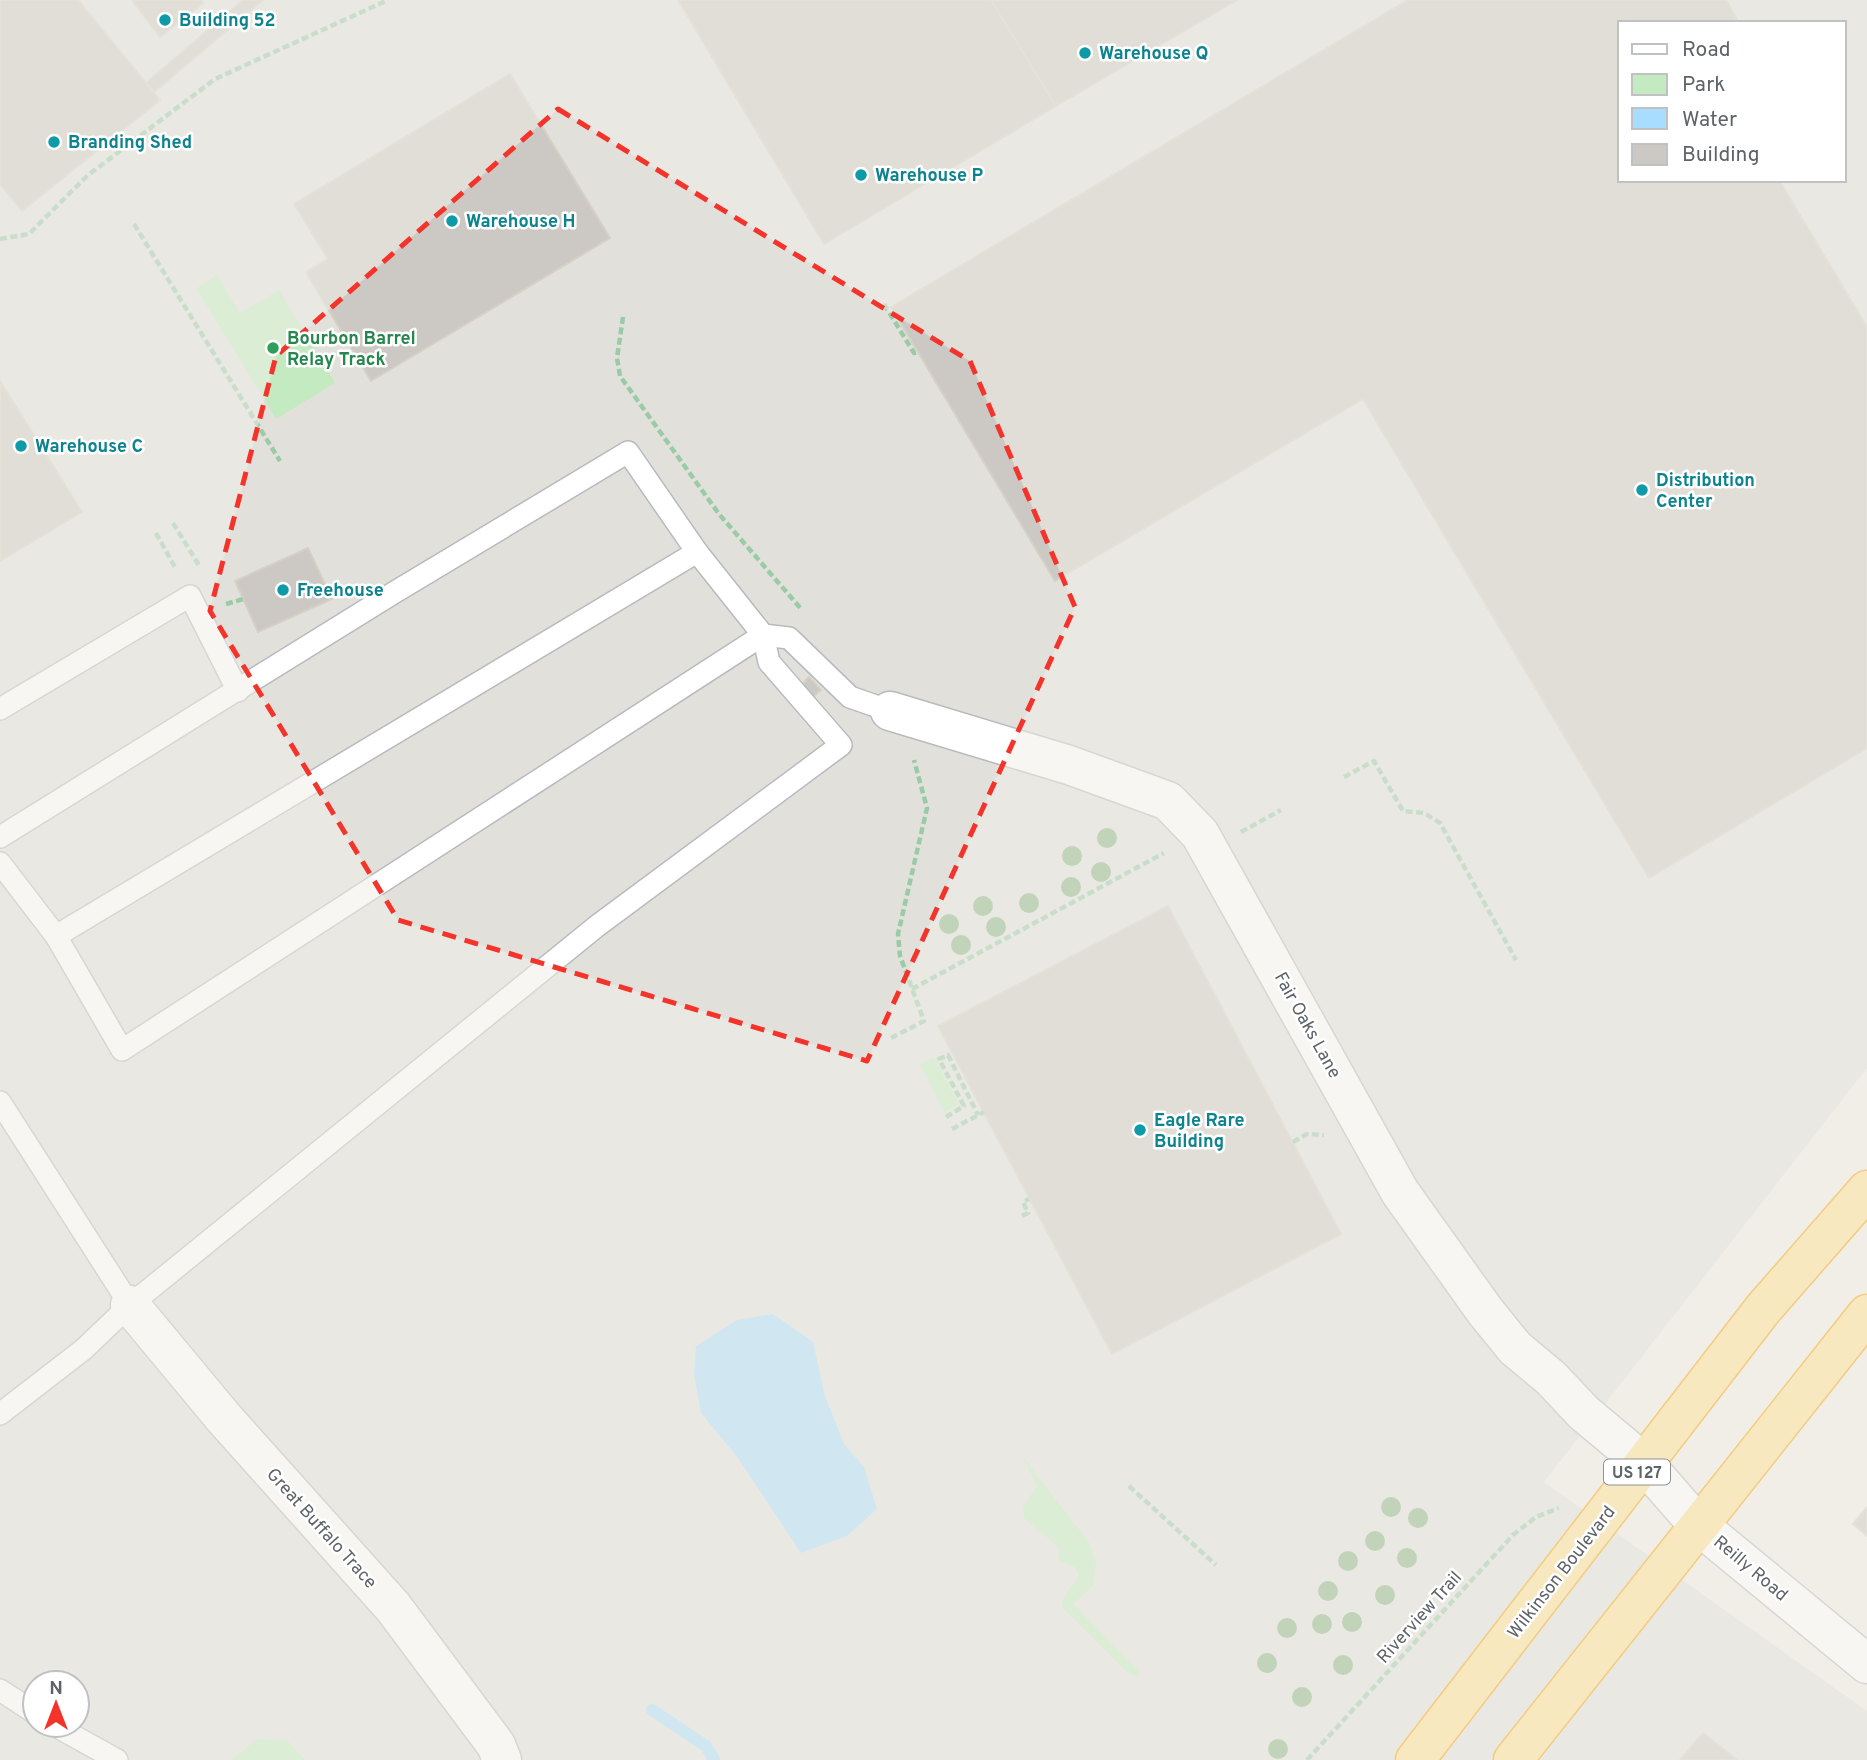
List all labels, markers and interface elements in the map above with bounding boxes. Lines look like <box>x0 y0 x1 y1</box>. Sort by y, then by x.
place label: Building 52 <box>179 10 276 33</box>
marker: Building 52 <box>157 12 173 28</box>
legend <box>1618 21 1846 182</box>
text: Road <box>1682 37 1731 64</box>
place label: Warehouse Q <box>1099 43 1209 66</box>
marker: Warehouse Q <box>1077 45 1093 61</box>
text: Park <box>1682 72 1725 99</box>
text: Water <box>1682 107 1737 134</box>
place label: Branding Shed <box>68 132 192 155</box>
marker: Branding Shed <box>46 134 62 150</box>
text: Building <box>1682 142 1760 169</box>
place label: Warehouse P <box>875 165 984 188</box>
marker: Warehouse P <box>853 167 869 183</box>
place label: Warehouse H <box>466 211 575 234</box>
marker: Warehouse H <box>444 213 460 229</box>
place label: Bourbon Barrel Relay Track <box>287 328 416 372</box>
marker: Bourbon Barrel Relay Track <box>265 340 281 356</box>
place label: Warehouse C <box>35 436 143 459</box>
marker: Warehouse C <box>13 438 29 454</box>
place label: Distribution Center <box>1656 470 1755 514</box>
marker: Distribution Center <box>1634 482 1650 498</box>
place label: Freehouse <box>297 580 384 603</box>
marker: Freehouse <box>275 582 291 598</box>
street label: Fair Oaks Lane <box>1268 969 1345 1083</box>
place label: Eagle Rare Building <box>1154 1110 1245 1154</box>
marker: Eagle Rare Building <box>1132 1122 1148 1138</box>
road number: US 127 <box>1604 1460 1670 1484</box>
street label: Great Buffalo Trace <box>261 1464 381 1594</box>
street label: Wilkinson Boulevard <box>1503 1502 1621 1644</box>
street label: Reilly Road <box>1708 1531 1792 1607</box>
street label: Riverview Trail <box>1373 1567 1468 1669</box>
north arrow <box>21 1669 91 1739</box>
text: N <box>49 1677 63 1701</box>

